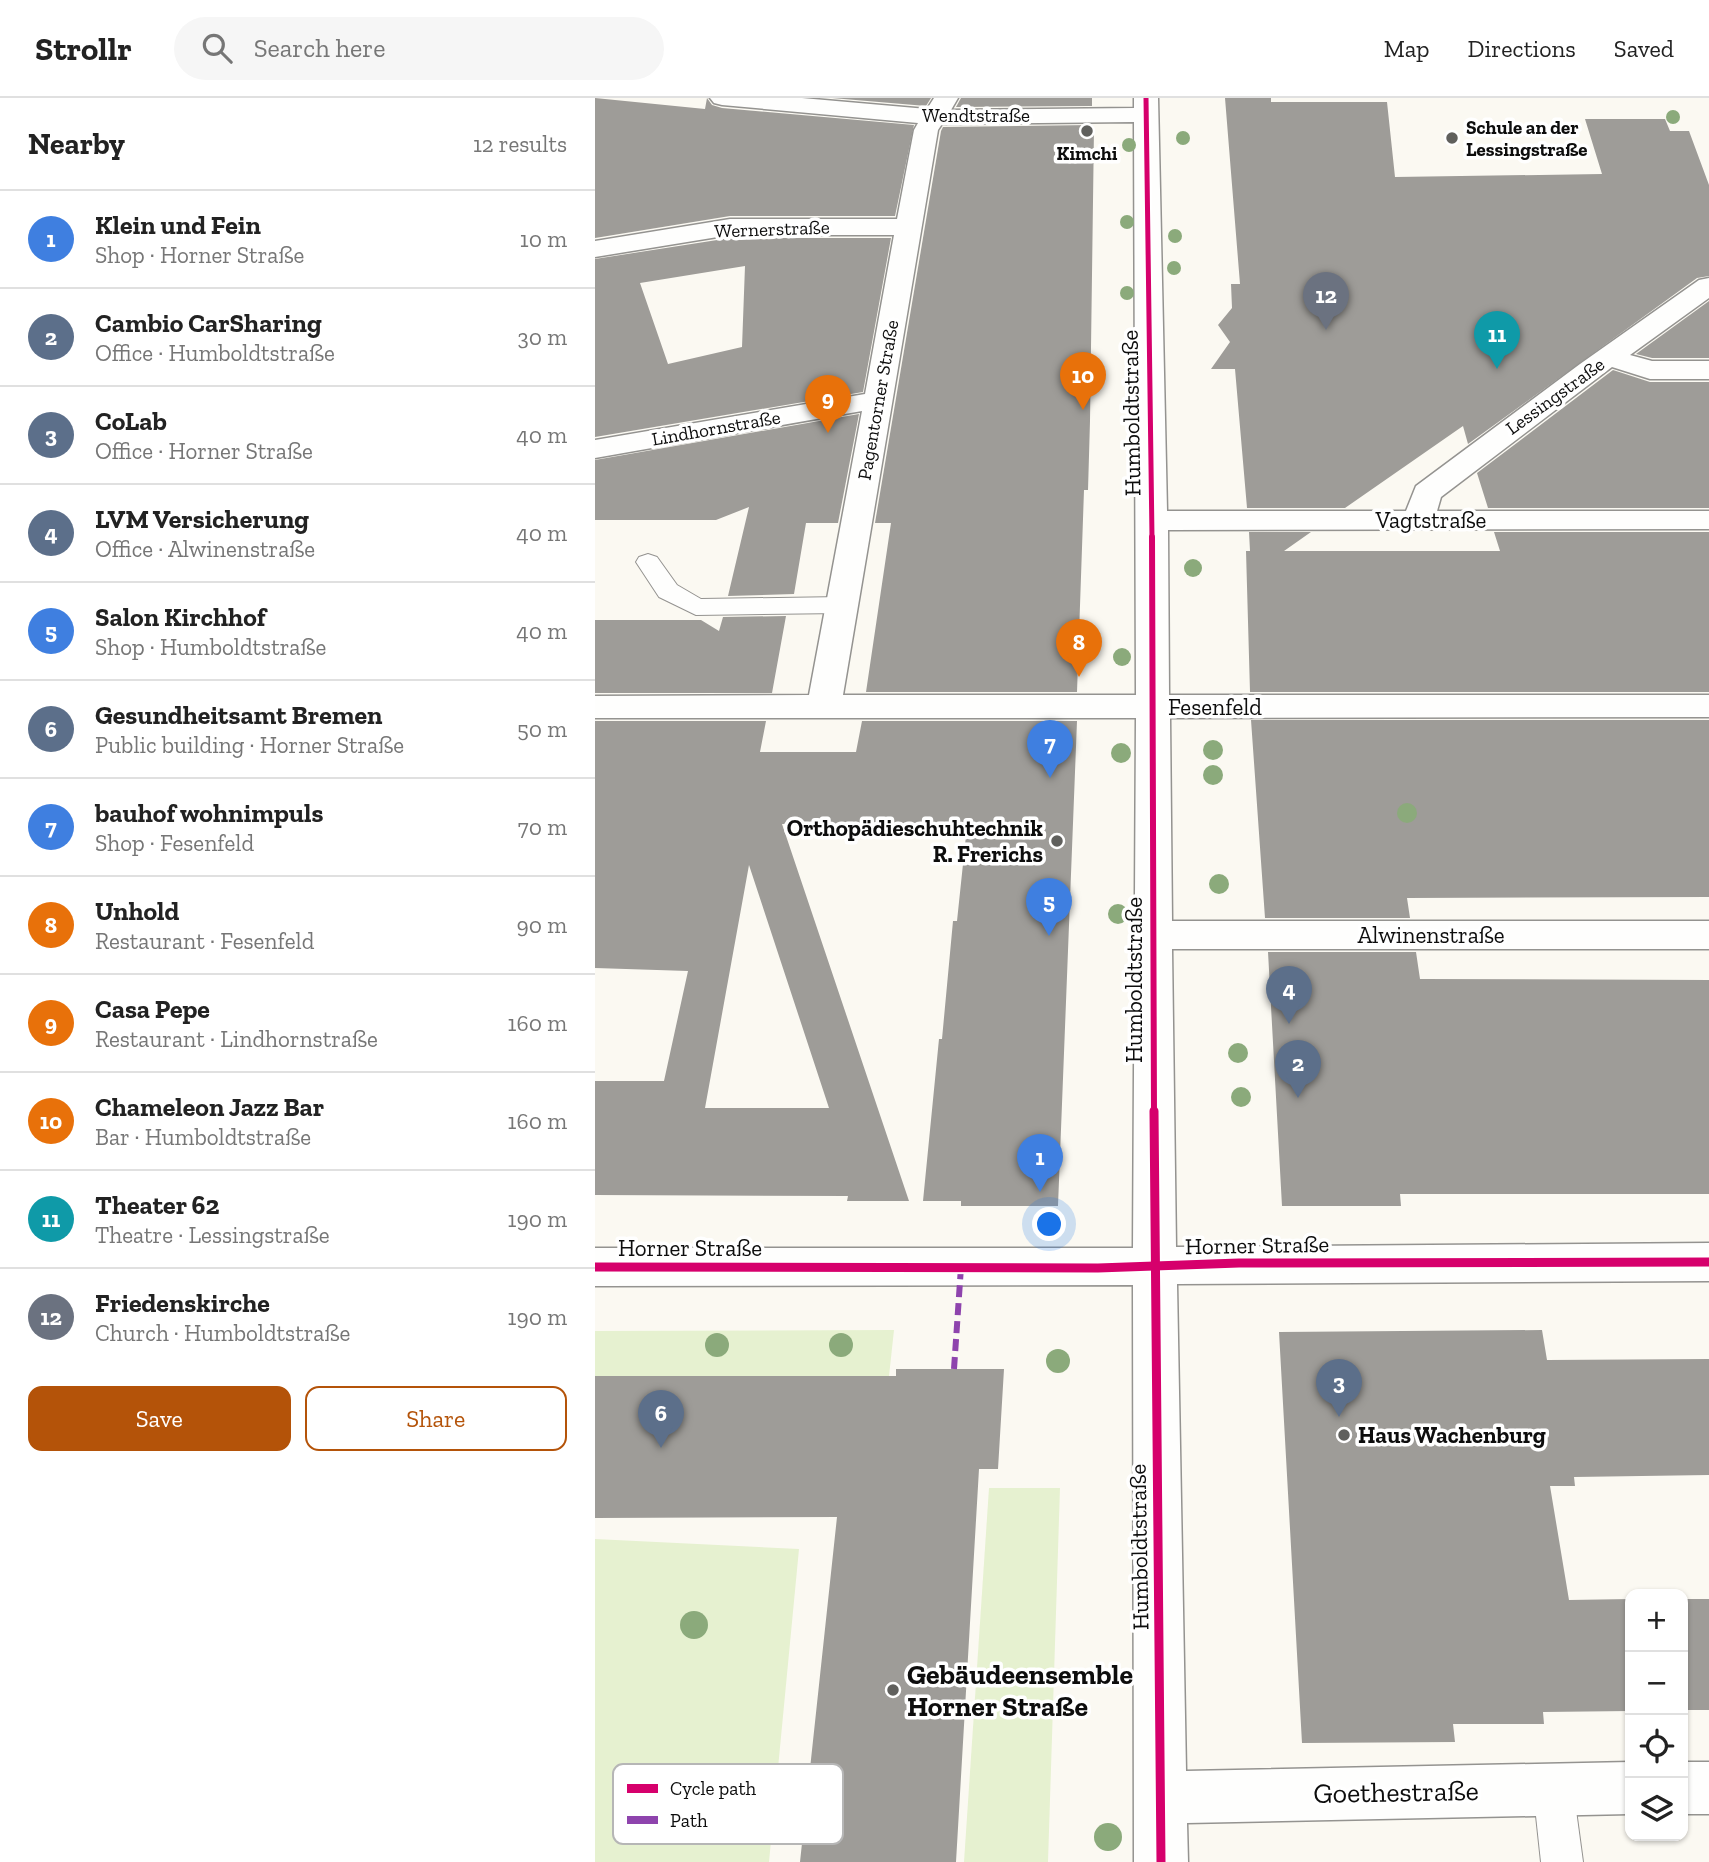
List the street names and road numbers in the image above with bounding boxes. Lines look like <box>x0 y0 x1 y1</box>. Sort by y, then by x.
street label: Wendtstraße <box>922 104 1030 127</box>
street label: Wernerstraße <box>714 215 830 243</box>
street label: Pagentorner Straße <box>853 318 903 482</box>
street label: Humboldtstraße <box>1116 330 1146 496</box>
street label: Lessingstraße <box>1501 352 1609 440</box>
street label: Lindhornstraße <box>650 405 782 451</box>
street label: Vagtstraße <box>1375 506 1486 534</box>
street label: Fesenfeld <box>1168 693 1262 721</box>
street label: Humboldtstraße <box>1120 897 1148 1063</box>
street label: Alwinenstraße <box>1357 921 1505 949</box>
street label: Horner Straße <box>1185 1230 1329 1260</box>
street label: Horner Straße <box>618 1234 762 1262</box>
street label: Humboldtstraße <box>1124 1464 1154 1630</box>
street label: Goethestraße <box>1313 1774 1479 1810</box>

